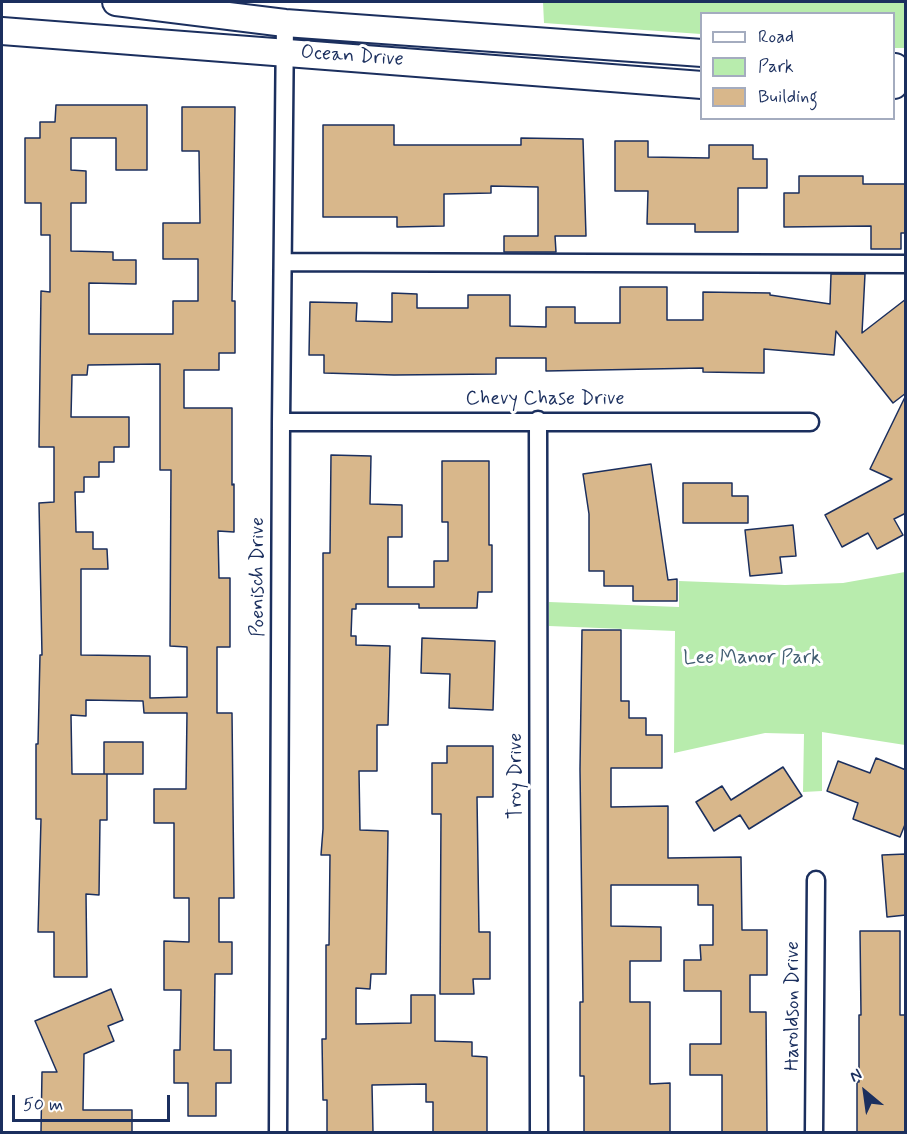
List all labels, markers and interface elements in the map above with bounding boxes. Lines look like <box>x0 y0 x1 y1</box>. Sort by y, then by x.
legend <box>700 12 895 120</box>
text: Road <box>758 25 794 49</box>
street label: Ocean Drive <box>300 41 404 73</box>
text: Park <box>758 55 794 79</box>
text: Building <box>758 85 818 109</box>
street label: Chevy Chase Drive <box>466 388 624 412</box>
street label: Poenisch Drive <box>247 517 271 637</box>
park label: Lee Manor Park <box>683 647 821 671</box>
street label: Troy Drive <box>505 733 529 819</box>
street label: Haroldson Drive <box>782 941 806 1071</box>
north arrow <box>835 1062 895 1122</box>
text: N <box>846 1064 866 1088</box>
scale bar <box>15 1083 172 1121</box>
text: 50 m <box>23 1093 63 1117</box>

